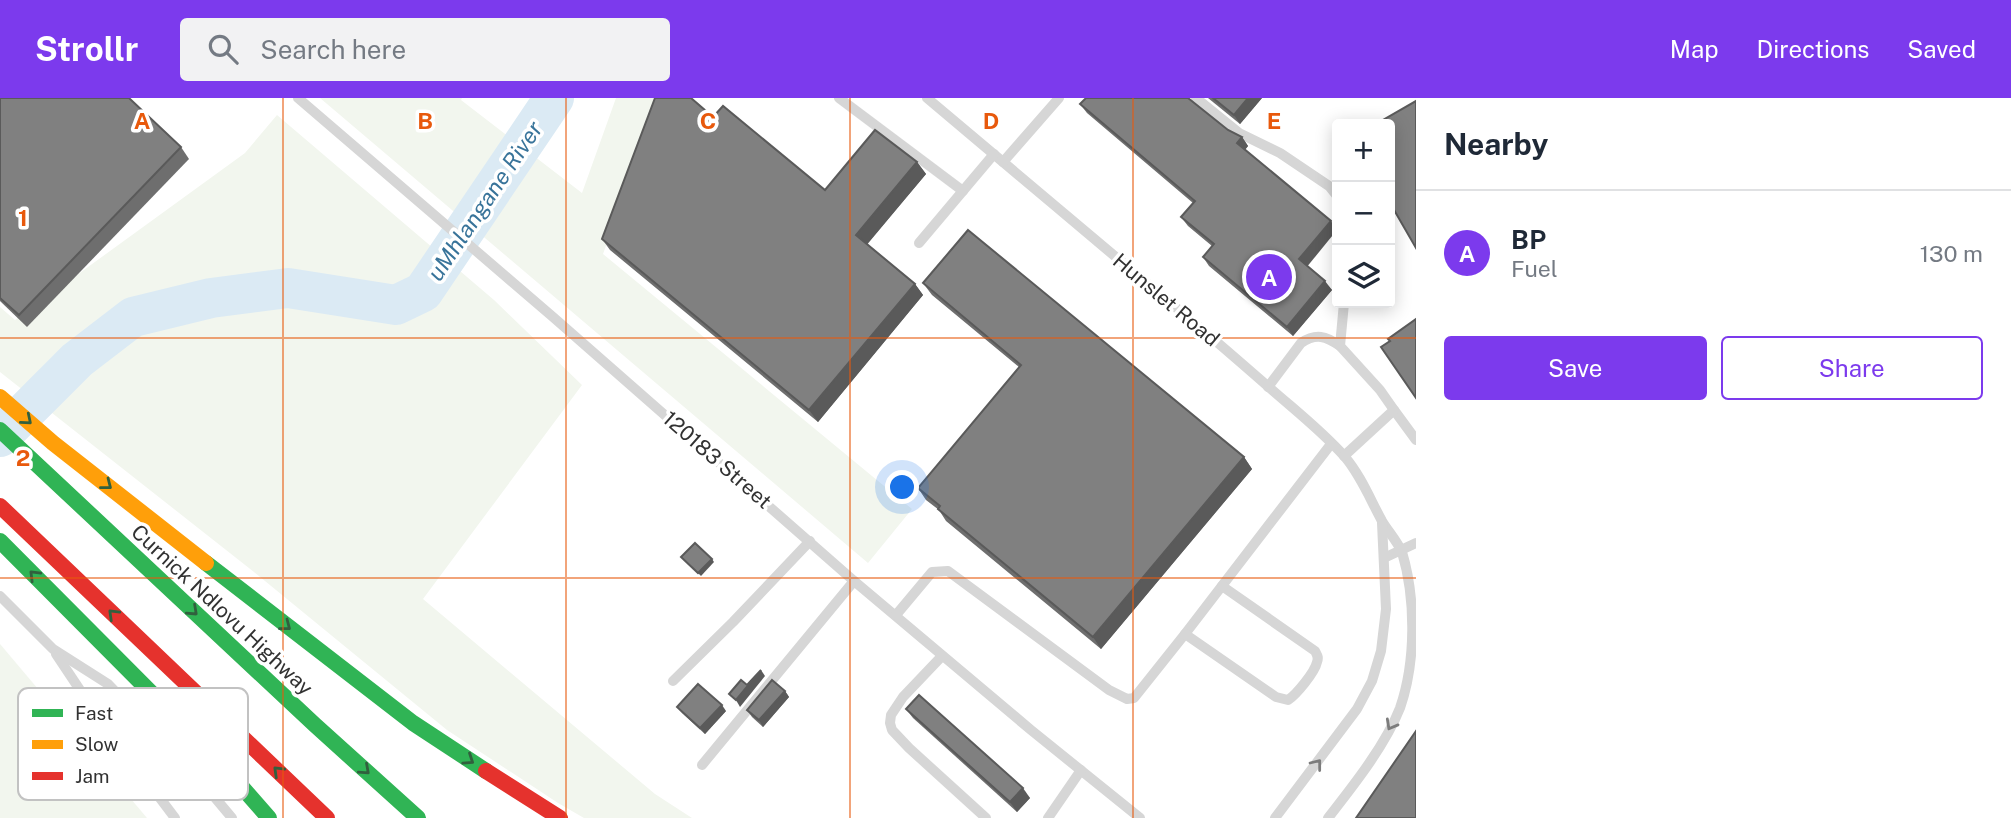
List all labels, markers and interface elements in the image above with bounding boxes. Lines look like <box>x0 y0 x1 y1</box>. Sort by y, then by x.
search box <box>180 18 670 81</box>
text: Strollr <box>35 30 138 68</box>
icon: search <box>204 30 242 68</box>
text: Search here <box>260 34 406 65</box>
text: Map <box>1670 35 1719 63</box>
text: Directions <box>1757 35 1869 63</box>
text: Saved <box>1907 35 1976 63</box>
text: A <box>134 107 151 134</box>
text: B <box>417 107 433 134</box>
text: C <box>700 107 716 134</box>
text: D <box>983 107 999 134</box>
text: E <box>1267 107 1281 134</box>
water label: uMhlangane River <box>421 116 548 285</box>
map controls <box>1332 119 1395 308</box>
button: + <box>1332 119 1395 182</box>
text: Nearby <box>1444 126 1548 162</box>
button: − <box>1332 182 1395 245</box>
text: 1 <box>18 204 28 231</box>
text: BP <box>1511 224 1546 255</box>
text: A <box>1459 240 1475 267</box>
text: 130 m <box>1920 240 1983 267</box>
button: layers <box>1332 245 1395 308</box>
street label: Hunslet Road <box>1108 248 1225 351</box>
pin: A <box>1246 251 1292 303</box>
text: Fuel <box>1511 255 1558 282</box>
button: Save <box>1444 336 1707 400</box>
button: Share <box>1721 336 1983 400</box>
street label: 120183 Street <box>658 406 777 514</box>
one-way arrow <box>18 412 31 424</box>
text: 2 <box>16 444 30 471</box>
your location <box>885 470 919 504</box>
one-way arrow <box>99 477 112 489</box>
street label: Curnick Ndlovu Highway <box>126 519 318 700</box>
one-way arrow <box>30 570 43 583</box>
one-way arrow <box>185 602 198 615</box>
one-way arrow <box>108 610 121 622</box>
one-way arrow <box>278 617 290 630</box>
legend <box>18 688 248 800</box>
text: Fast <box>75 702 113 724</box>
one-way arrow <box>1386 717 1399 730</box>
text: Slow <box>75 733 119 755</box>
one-way arrow <box>461 752 474 764</box>
one-way arrow <box>1308 760 1321 772</box>
one-way arrow <box>357 762 370 775</box>
text: Jam <box>75 765 109 787</box>
one-way arrow <box>273 766 286 779</box>

